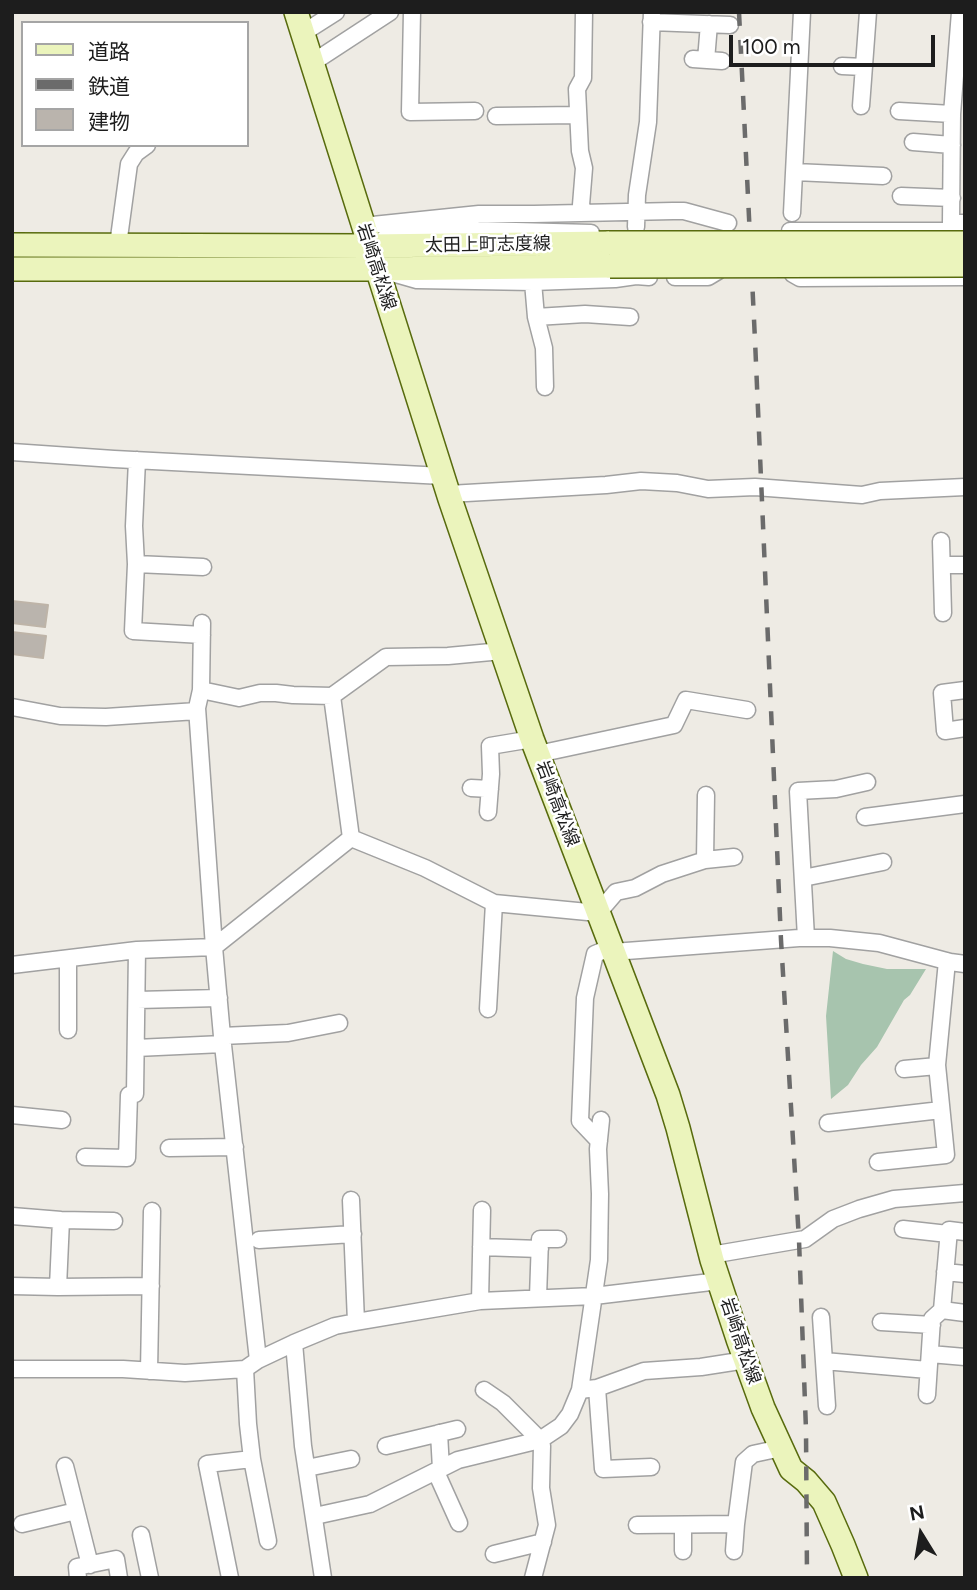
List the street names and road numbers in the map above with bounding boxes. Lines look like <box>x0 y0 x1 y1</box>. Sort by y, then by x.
street label: 岩崎高松線 <box>352 221 400 313</box>
street label: 太田上町志度線 <box>425 233 551 257</box>
street label: 岩崎高松線 <box>531 758 583 850</box>
street label: 岩崎高松線 <box>715 1295 765 1387</box>

